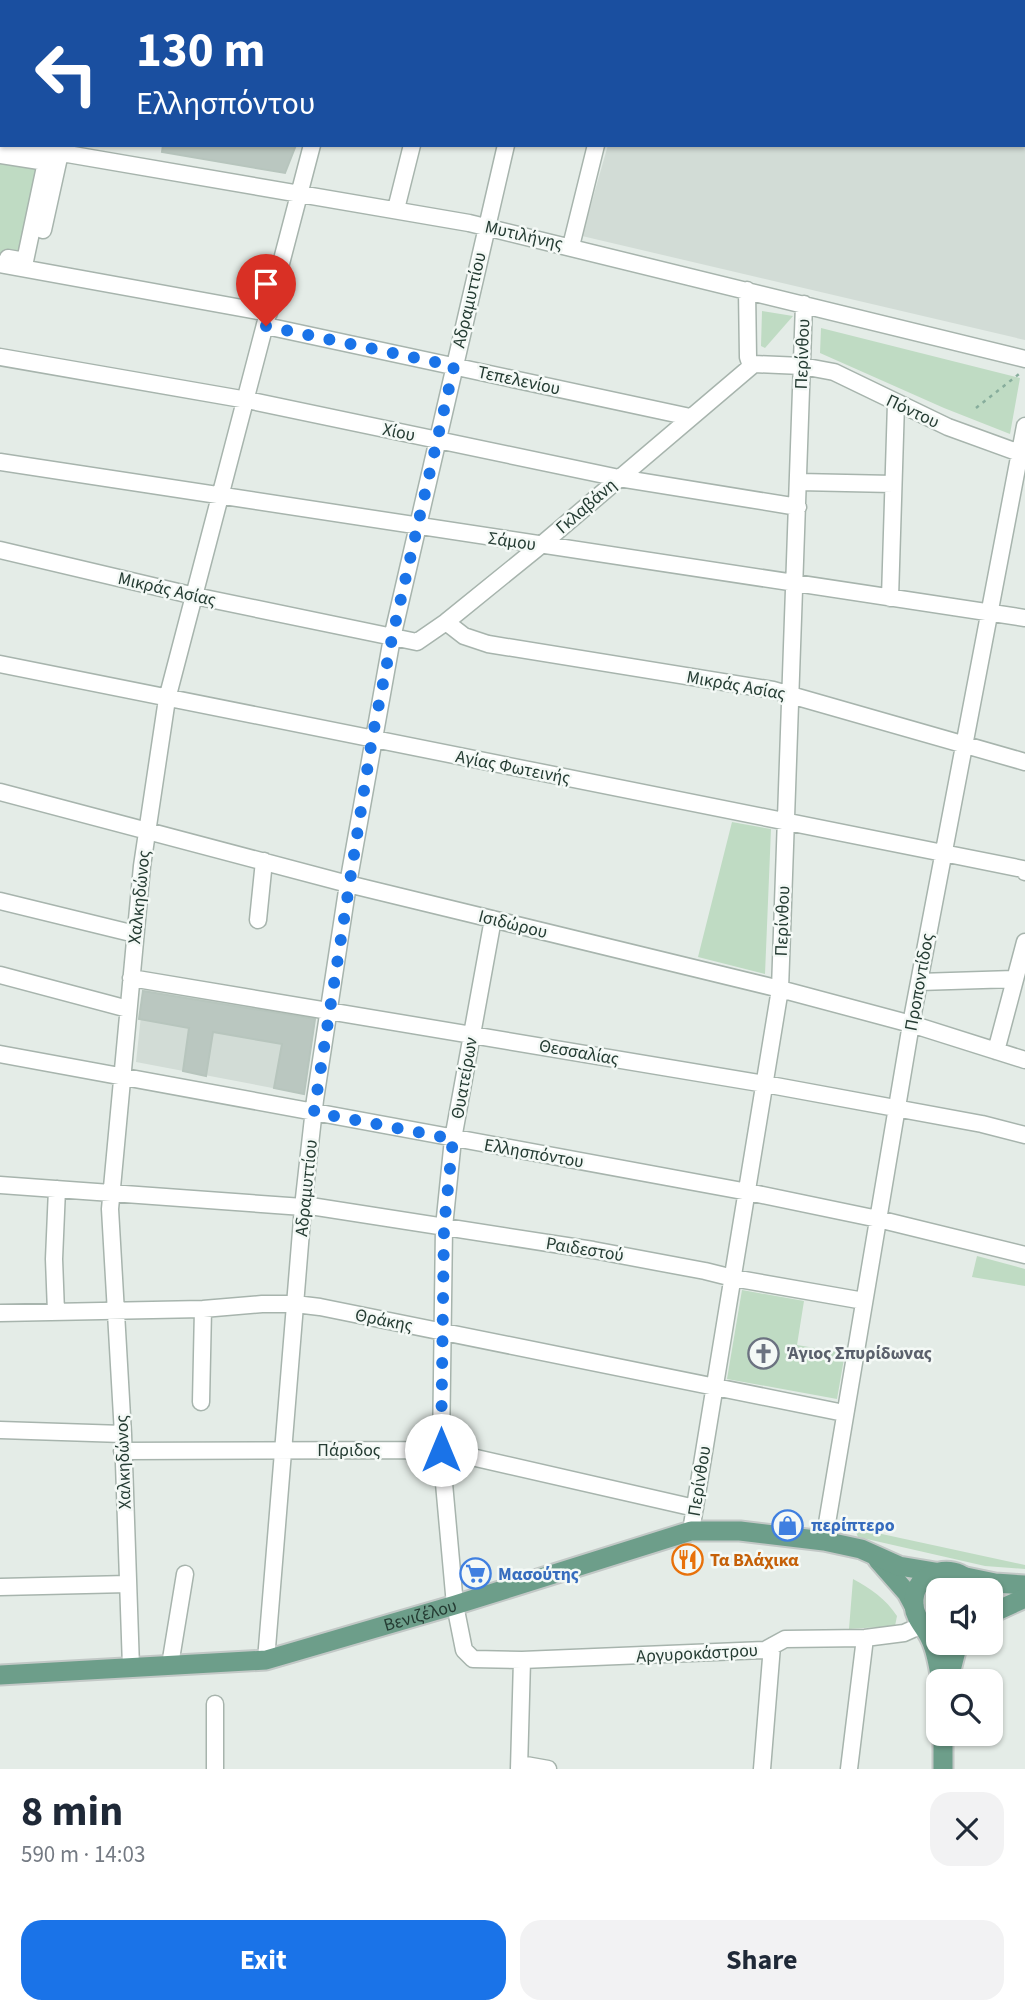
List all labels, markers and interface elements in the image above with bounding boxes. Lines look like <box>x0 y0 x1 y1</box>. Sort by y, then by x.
text: 130 m <box>136 16 265 86</box>
icon: left <box>21 28 112 119</box>
text: Ελλησπόντου <box>136 81 315 127</box>
street label: Μυτιλήνης <box>482 214 566 257</box>
street label: Αδραμυττίου <box>446 250 493 350</box>
pin <box>236 254 296 326</box>
icon: arrive <box>247 265 285 303</box>
street label: Περίνθου <box>789 318 816 390</box>
street label: Τεπελενίου <box>475 360 562 401</box>
street label: Πόντου <box>882 388 943 435</box>
street label: Χίου <box>380 417 417 448</box>
street label: Γκλαβάνη <box>550 473 622 540</box>
street label: Σάμου <box>486 526 538 557</box>
street label: Μικράς Ασίας <box>115 566 219 613</box>
street label: Μικράς Ασίας <box>684 664 788 707</box>
street label: Αγίας Φωτεινής <box>453 744 573 791</box>
street label: Χαλκηδώνος <box>122 849 157 945</box>
street label: Περίνθου <box>769 885 796 957</box>
street label: Ισιδώρου <box>476 904 550 945</box>
street label: Προποντίδος <box>899 931 940 1033</box>
street label: Θεσσαλίας <box>537 1033 621 1072</box>
street label: Θυατείρων <box>445 1035 484 1121</box>
street label: Ελλησπόντου <box>482 1132 586 1175</box>
street label: Αδραμυττίου <box>289 1138 324 1238</box>
street label: Ραιδεστού <box>544 1231 626 1268</box>
street label: Θράκης <box>353 1303 415 1338</box>
church icon: Άγιος Σπυρίδωνας <box>747 1336 781 1370</box>
place label: Άγιος Σπυρίδωνας <box>787 1341 932 1366</box>
position arrow <box>404 1413 478 1487</box>
street label: Χαλκηδώνος <box>109 1414 138 1510</box>
street label: Πάριδος <box>317 1438 381 1463</box>
street label: Περίνθου <box>682 1444 717 1518</box>
shop icon: περίπτερο <box>771 1508 805 1542</box>
place label: περίπτερο <box>811 1513 895 1538</box>
restaurant icon: Τα Βλάχικα <box>670 1543 704 1577</box>
place label: Τα Βλάχικα <box>710 1548 799 1573</box>
supermarket icon: Μασούτης <box>458 1557 492 1591</box>
place label: Μασούτης <box>498 1562 579 1587</box>
map controls <box>926 1578 1003 1746</box>
button: sound <box>926 1578 1003 1655</box>
street label: Βενιζέλου <box>381 1593 460 1638</box>
street label: Αργυροκάστρου <box>636 1638 759 1669</box>
button: search <box>926 1669 1003 1746</box>
text: 8 min <box>21 1782 123 1842</box>
button: close <box>930 1792 1004 1866</box>
text: 590 m · 14:03 <box>21 1838 145 1871</box>
button: Exit <box>21 1920 506 2000</box>
button: Share <box>520 1920 1004 2000</box>

